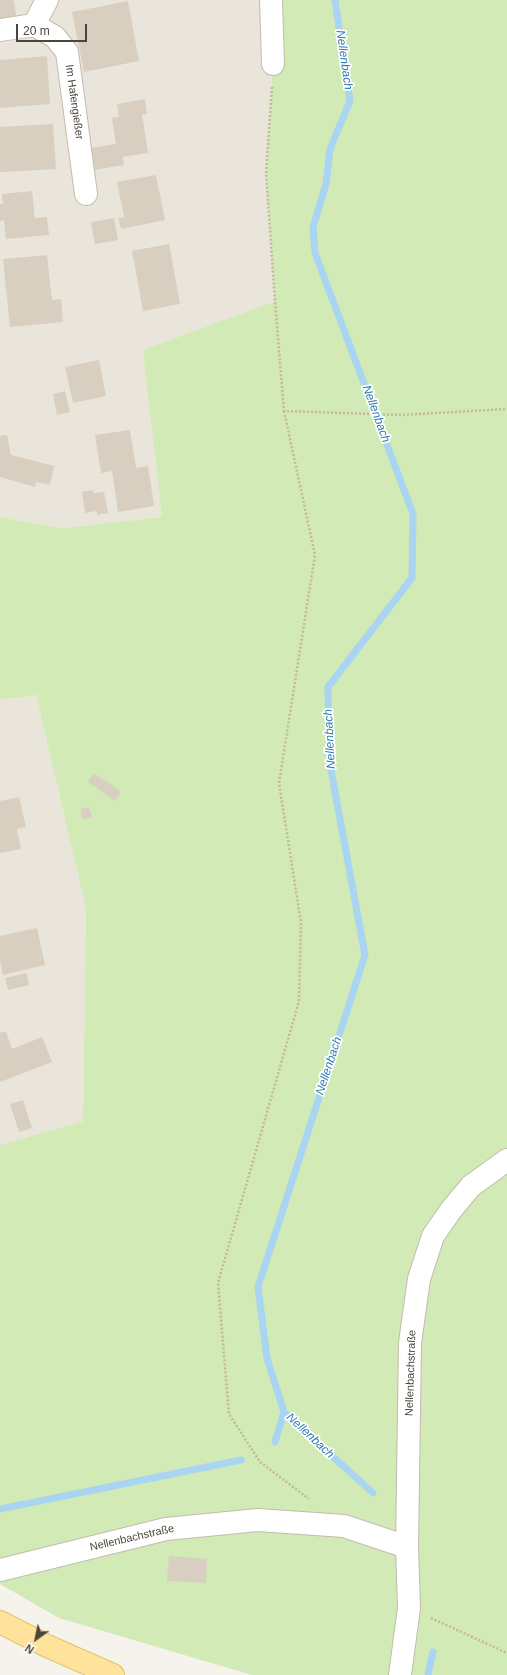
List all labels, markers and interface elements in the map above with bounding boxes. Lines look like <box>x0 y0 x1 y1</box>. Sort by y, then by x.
scale bar <box>18 16 89 42</box>
text: 20 m <box>23 24 50 38</box>
water label: Nellenbach <box>333 29 355 91</box>
street label: Im Hafengießer <box>62 64 86 140</box>
water label: Nellenbach <box>359 383 393 445</box>
water label: Nellenbach <box>321 709 339 769</box>
water label: Nellenbach <box>313 1035 345 1097</box>
street label: Nellenbachstraße <box>403 1330 419 1416</box>
water label: Nellenbach <box>283 1410 337 1462</box>
street label: Nellenbachstraße <box>89 1522 175 1554</box>
north arrow <box>16 1619 56 1659</box>
text: N <box>23 1642 36 1656</box>

